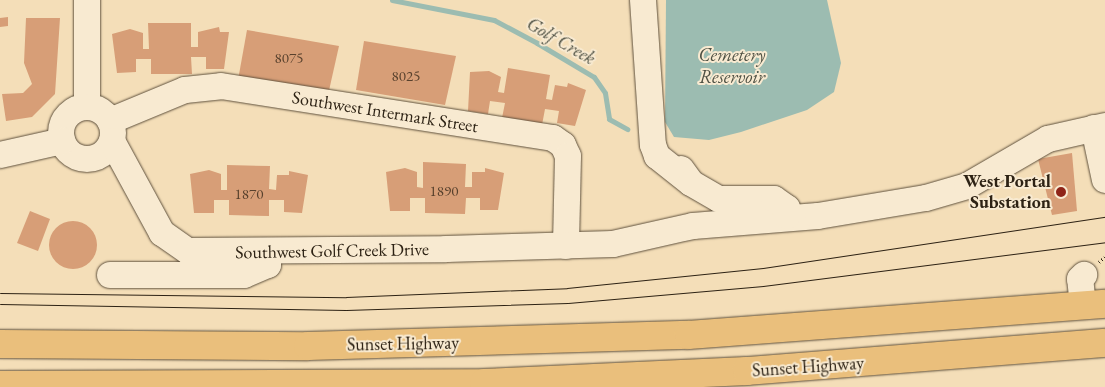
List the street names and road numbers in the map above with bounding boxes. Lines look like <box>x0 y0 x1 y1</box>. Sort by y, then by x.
street label: Southwest Intermark Street <box>290 87 480 137</box>
street label: Southwest Golf Creek Drive <box>235 239 429 263</box>
street label: Sunset Highway <box>347 332 459 356</box>
street label: Sunset Highway <box>751 352 865 382</box>

